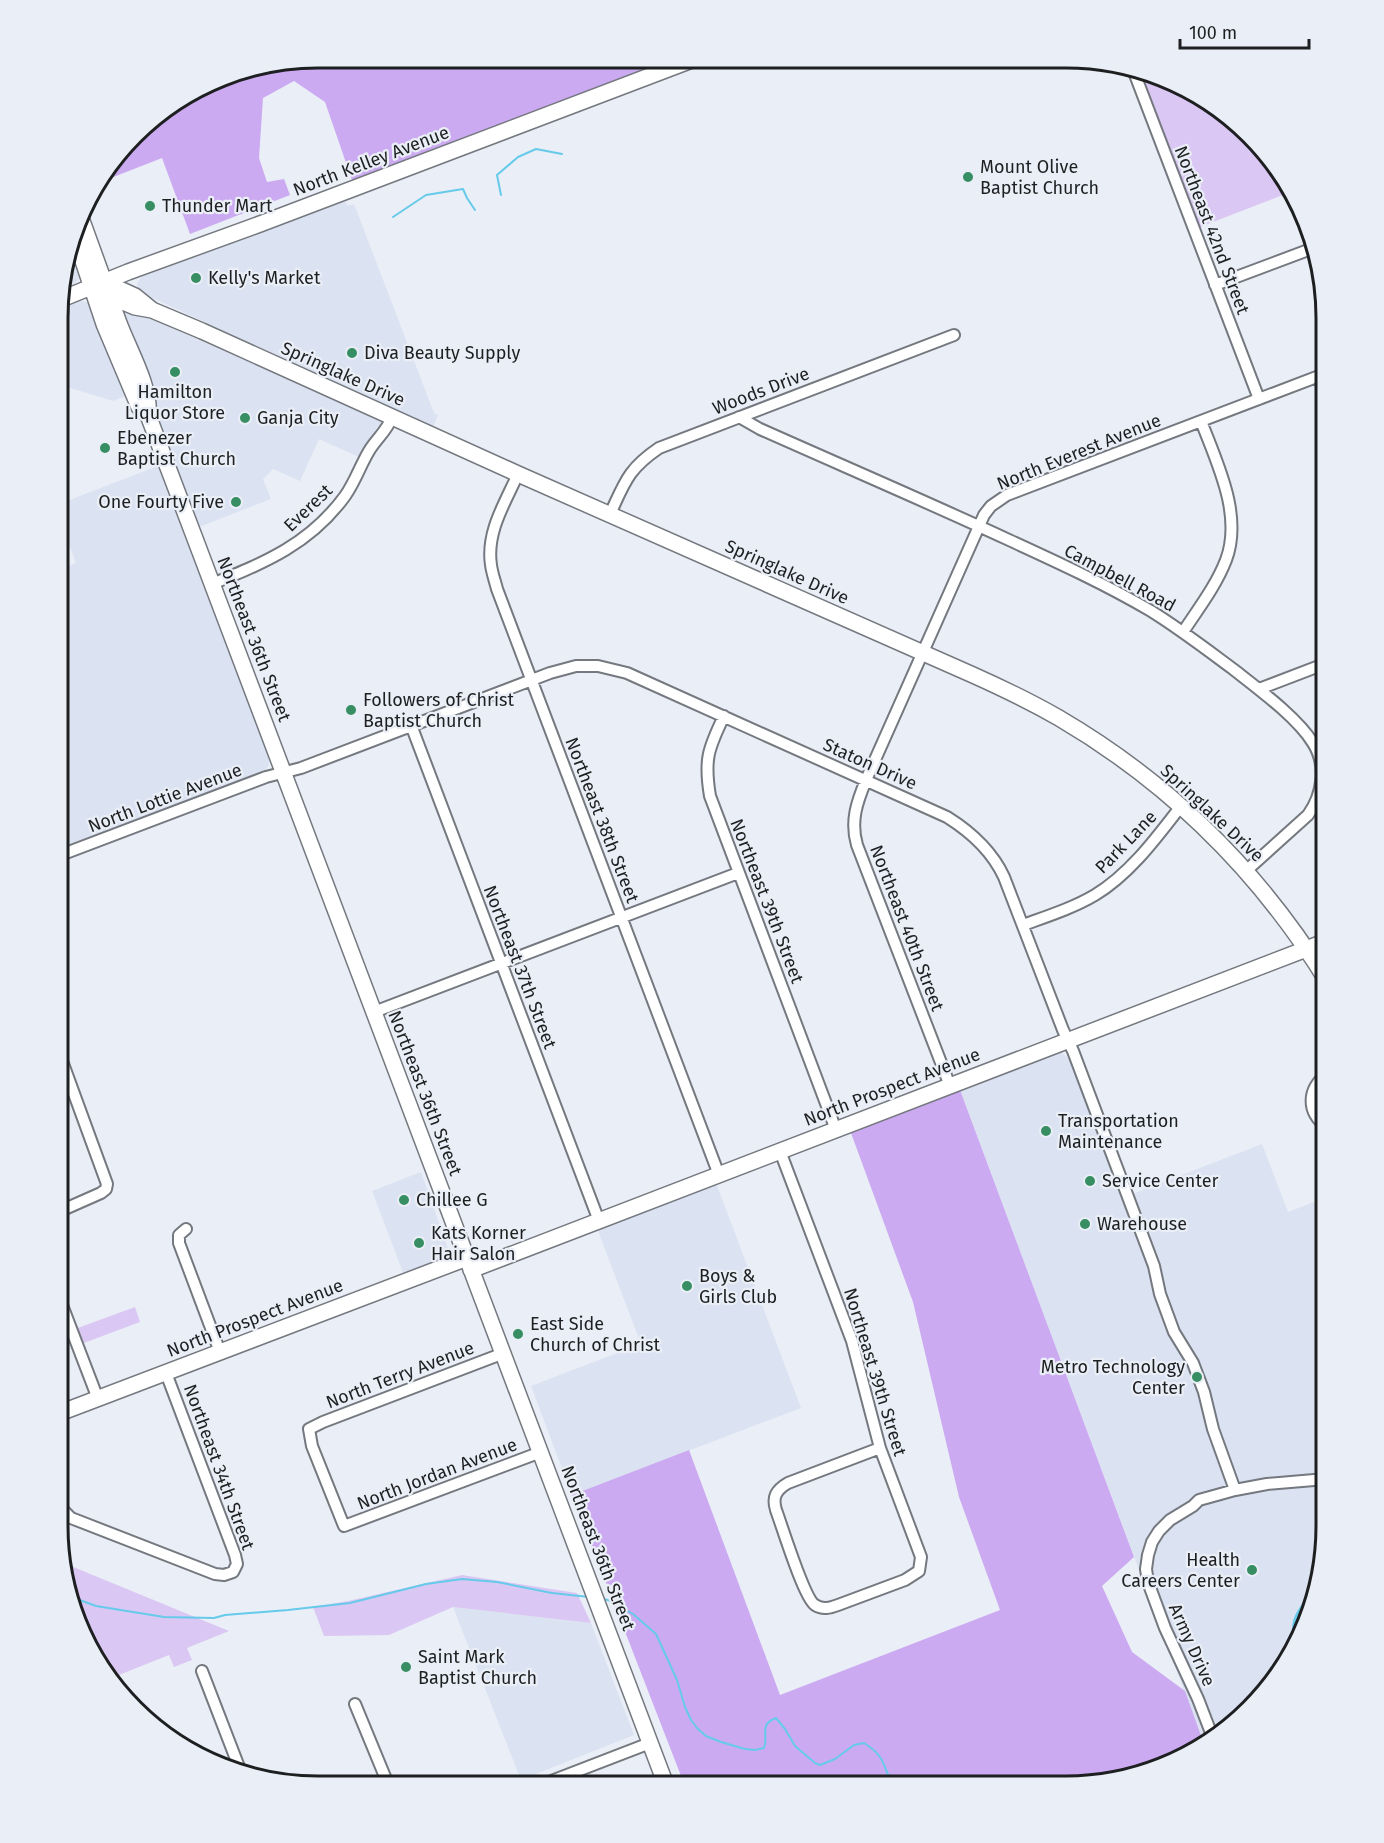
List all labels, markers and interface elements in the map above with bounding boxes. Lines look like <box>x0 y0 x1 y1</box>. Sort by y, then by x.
scale bar <box>1180 12 1309 50</box>
text: 100 m <box>1189 22 1237 44</box>
street label: North Kelley Avenue <box>290 121 452 201</box>
street label: Northeast 42nd Street <box>1170 143 1254 318</box>
place label: Mount Olive Baptist Church <box>980 156 1099 199</box>
marker: Mount Olive Baptist Church <box>961 170 975 184</box>
place label: Thunder Mart <box>162 195 273 217</box>
marker: Thunder Mart <box>143 199 157 213</box>
place label: Kelly's Market <box>208 267 321 289</box>
marker: Kelly's Market <box>189 271 203 285</box>
street label: Springlake Drive <box>278 337 408 411</box>
place label: Diva Beauty Supply <box>364 342 520 364</box>
marker: Diva Beauty Supply <box>345 346 359 360</box>
street label: Woods Drive <box>710 362 812 420</box>
marker: Hamilton Liquor Store <box>168 365 182 379</box>
place label: Hamilton Liquor Store <box>125 381 225 424</box>
place label: Ganja City <box>257 407 339 429</box>
street label: North Everest Avenue <box>994 409 1164 495</box>
marker: Ganja City <box>238 411 252 425</box>
place label: Ebenezer Baptist Church <box>117 427 236 470</box>
marker: Ebenezer Baptist Church <box>98 441 112 455</box>
street label: Everest <box>279 479 337 536</box>
place label: One Fourty Five <box>98 491 224 513</box>
marker: One Fourty Five <box>229 495 243 509</box>
street label: Springlake Drive <box>722 535 852 609</box>
street label: Campbell Road <box>1060 539 1180 617</box>
street label: Northeast 36th Street <box>212 553 296 725</box>
place label: Followers of Christ Baptist Church <box>363 689 514 732</box>
marker: Followers of Christ Baptist Church <box>344 703 358 717</box>
street label: Northeast 38th Street <box>560 734 644 906</box>
street label: Staton Drive <box>820 734 920 794</box>
street label: North Lottie Avenue <box>85 759 245 837</box>
street label: Springlake Drive <box>1156 760 1268 866</box>
street label: Park Lane <box>1091 806 1161 878</box>
street label: Northeast 39th Street <box>725 816 809 987</box>
street label: Northeast 40th Street <box>865 842 949 1015</box>
street label: Northeast 37th Street <box>479 882 561 1052</box>
street label: Northeast 36th Street <box>383 1007 467 1179</box>
street label: North Prospect Avenue <box>801 1043 983 1131</box>
place label: Transportation Maintenance <box>1058 1110 1179 1153</box>
marker: Transportation Maintenance <box>1039 1124 1053 1138</box>
place label: Service Center <box>1102 1170 1218 1192</box>
marker: Service Center <box>1083 1174 1097 1188</box>
place label: Chillee G <box>416 1189 488 1211</box>
marker: Chillee G <box>397 1193 411 1207</box>
place label: Warehouse <box>1097 1213 1187 1235</box>
marker: Warehouse <box>1078 1217 1092 1231</box>
place label: Kats Korner Hair Salon <box>431 1222 526 1265</box>
marker: Kats Korner Hair Salon <box>412 1236 426 1250</box>
place label: Boys & Girls Club <box>699 1265 777 1308</box>
street label: North Prospect Avenue <box>164 1274 346 1362</box>
marker: Boys & Girls Club <box>680 1279 694 1293</box>
street label: Northeast 39th Street <box>839 1285 911 1459</box>
place label: East Side Church of Christ <box>530 1313 660 1356</box>
marker: East Side Church of Christ <box>511 1327 525 1341</box>
street label: North Terry Avenue <box>323 1337 477 1413</box>
place label: Metro Technology Center <box>1041 1356 1185 1399</box>
marker: Metro Technology Center <box>1190 1370 1204 1384</box>
street label: Northeast 34th Street <box>179 1381 259 1553</box>
street label: North Jordan Avenue <box>354 1433 520 1515</box>
street label: Northeast 36th Street <box>556 1462 640 1634</box>
place label: Health Careers Center <box>1121 1549 1240 1592</box>
marker: Health Careers Center <box>1245 1563 1259 1577</box>
street label: Army Drive <box>1164 1600 1220 1690</box>
place label: Saint Mark Baptist Church <box>418 1646 537 1689</box>
marker: Saint Mark Baptist Church <box>399 1660 413 1674</box>

